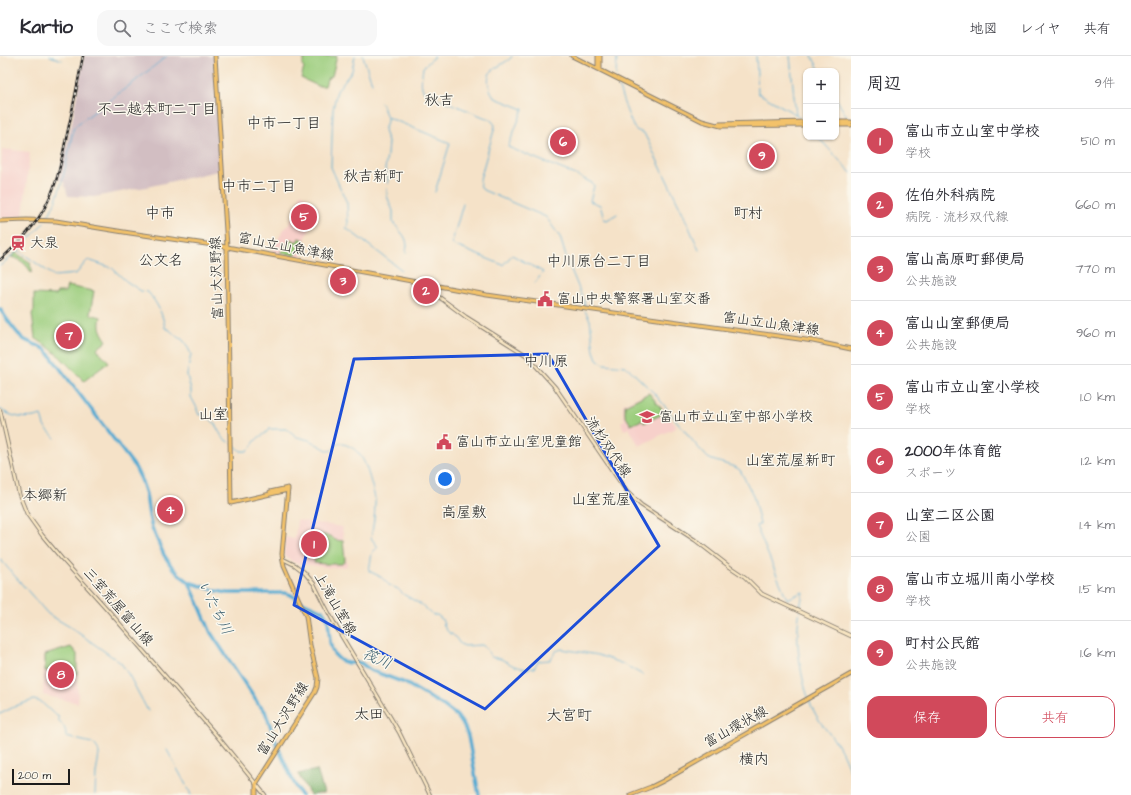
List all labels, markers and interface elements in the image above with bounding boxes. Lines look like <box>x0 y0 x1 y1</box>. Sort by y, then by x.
search box <box>97 10 377 46</box>
text: Kartio <box>20 14 73 41</box>
icon: search <box>111 17 133 39</box>
text: ここで検索 <box>143 18 218 39</box>
text: 地図 <box>970 19 998 39</box>
text: レイヤ <box>1020 19 1061 39</box>
text: 共有 <box>1083 19 1111 39</box>
map controls <box>803 68 839 140</box>
button: + <box>803 68 839 104</box>
text: 周辺 <box>867 72 901 96</box>
text: 9件 <box>1095 74 1115 92</box>
district label: 秋吉 <box>424 90 454 111</box>
district label: 不二越本町二丁目 <box>97 99 217 120</box>
button: − <box>803 104 839 140</box>
district label: 中市一丁目 <box>246 113 322 134</box>
text: 富山市立山室中学校 <box>905 121 1040 142</box>
pin: 6 <box>550 127 576 157</box>
text: 1 <box>879 132 881 150</box>
text: 510 m <box>1081 132 1115 150</box>
pin: 9 <box>749 141 775 171</box>
text: 学校 <box>905 144 931 162</box>
district label: 秋吉新町 <box>343 166 404 187</box>
district label: 中市二丁目 <box>221 176 297 197</box>
text: 佐伯外科病院 <box>905 185 995 206</box>
text: 2 <box>876 196 884 214</box>
text: 660 m <box>1075 196 1115 214</box>
pin: 5 <box>291 202 317 232</box>
district label: 中市 <box>145 203 175 224</box>
district label: 町村 <box>733 203 763 224</box>
text: 病院 · 流杉双代線 <box>905 208 1008 226</box>
street label: 富山立山魚津線 <box>236 228 336 266</box>
place label: 大泉 <box>30 233 58 253</box>
station icon: 大泉 <box>9 234 27 252</box>
street label: 富山大沢野線 <box>206 236 228 320</box>
text: 富山高原町郵便局 <box>905 249 1025 270</box>
district label: 公文名 <box>138 250 184 271</box>
district label: 中川原台二丁目 <box>546 251 652 272</box>
text: 3 <box>877 260 883 278</box>
text: 770 m <box>1075 260 1115 278</box>
pin: 3 <box>330 266 356 296</box>
text: 公共施設 <box>905 272 957 290</box>
pin: 2 <box>413 276 439 306</box>
place label: 富山中央警察署山室交番 <box>557 289 711 309</box>
public building icon: 富山中央警察署山室交番 <box>536 290 554 308</box>
street label: 富山立山魚津線 <box>721 307 821 341</box>
text: 富山山室郵便局 <box>905 313 1010 334</box>
pin: 7 <box>56 321 82 351</box>
text: 4 <box>876 324 884 342</box>
text: 960 m <box>1076 324 1115 342</box>
text: 公共施設 <box>905 336 957 354</box>
district label: 中川原 <box>523 351 569 372</box>
text: 富山市立山室小学校 <box>905 377 1040 398</box>
text: 5 <box>875 388 885 406</box>
text: 1.0 km <box>1080 388 1115 406</box>
text: 学校 <box>905 400 931 418</box>
district label: 山室 <box>198 404 228 425</box>
place label: 富山市立山室中部小学校 <box>659 407 813 427</box>
school or university icon: 富山市立山室中部小学校 <box>638 408 656 426</box>
street label: 流杉双代線 <box>580 412 636 482</box>
place label: 富山市立山室児童館 <box>456 432 582 452</box>
public building icon: 富山市立山室児童館 <box>435 433 453 451</box>
text: 2000年体育館 <box>905 441 1002 462</box>
district label: 山室荒屋新町 <box>745 450 836 471</box>
text: 6 <box>876 452 884 470</box>
text: 1.2 km <box>1081 452 1115 470</box>
text: スポーツ <box>905 464 957 482</box>
your location <box>435 469 455 489</box>
district label: 本郷新 <box>22 485 68 506</box>
district label: 山室荒屋 <box>571 489 631 510</box>
pin: 4 <box>157 495 183 525</box>
district label: 高屋敷 <box>441 502 487 523</box>
text: 山室二区公園 <box>905 505 995 526</box>
text: 7 <box>876 516 884 534</box>
text: 1.4 km <box>1079 516 1115 534</box>
text: 公園 <box>905 528 931 546</box>
pin: 1 <box>301 529 327 559</box>
street label: 三室荒屋富山線 <box>78 563 158 651</box>
street label: 上滝山室線 <box>309 569 361 639</box>
text: 富山市立堀川南小学校 <box>905 569 1055 590</box>
water label: いたち川 <box>192 577 238 639</box>
text: 8 <box>876 580 884 598</box>
text: 1.5 km <box>1079 580 1115 598</box>
text: 学校 <box>905 592 931 610</box>
text: 町村公民館 <box>905 633 980 654</box>
water label: 筏川 <box>359 643 395 675</box>
text: 9 <box>876 644 884 662</box>
text: 1.6 km <box>1080 644 1115 662</box>
text: 公共施設 <box>905 656 957 674</box>
pin: 8 <box>48 660 74 690</box>
street label: 富山大沢野線 <box>252 678 314 760</box>
button: 保存 <box>867 696 987 738</box>
button: 共有 <box>995 696 1115 738</box>
street label: 富山環状線 <box>701 701 771 753</box>
district label: 太田 <box>354 704 384 725</box>
district label: 大宮町 <box>546 705 592 726</box>
district label: 横内 <box>739 749 769 770</box>
scale bar <box>12 767 70 786</box>
text: 200 m <box>18 768 51 783</box>

